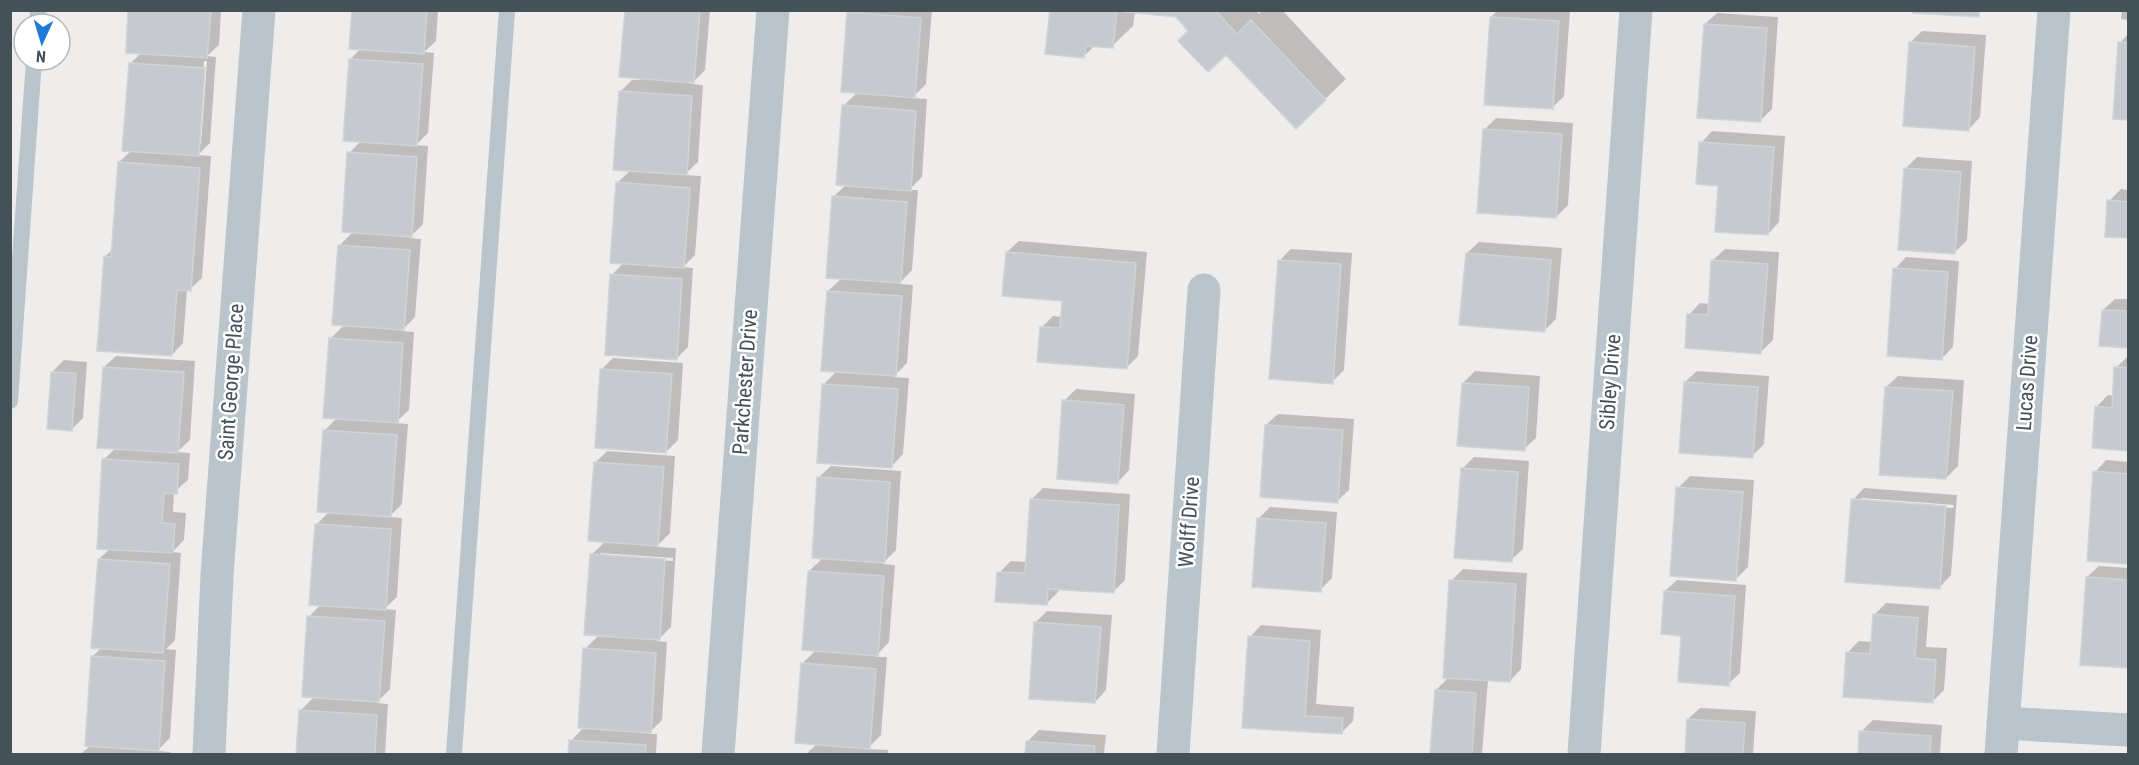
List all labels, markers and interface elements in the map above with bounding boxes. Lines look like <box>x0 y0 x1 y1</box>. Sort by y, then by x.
north arrow <box>12 12 72 72</box>
text: N <box>35 47 47 66</box>
street label: Saint George Place <box>214 303 248 461</box>
street label: Parkchester Drive <box>728 308 762 456</box>
street label: Sibley Drive <box>1595 333 1625 431</box>
street label: Lucas Drive <box>2012 334 2042 432</box>
street label: Wolff Drive <box>1174 476 1204 568</box>

